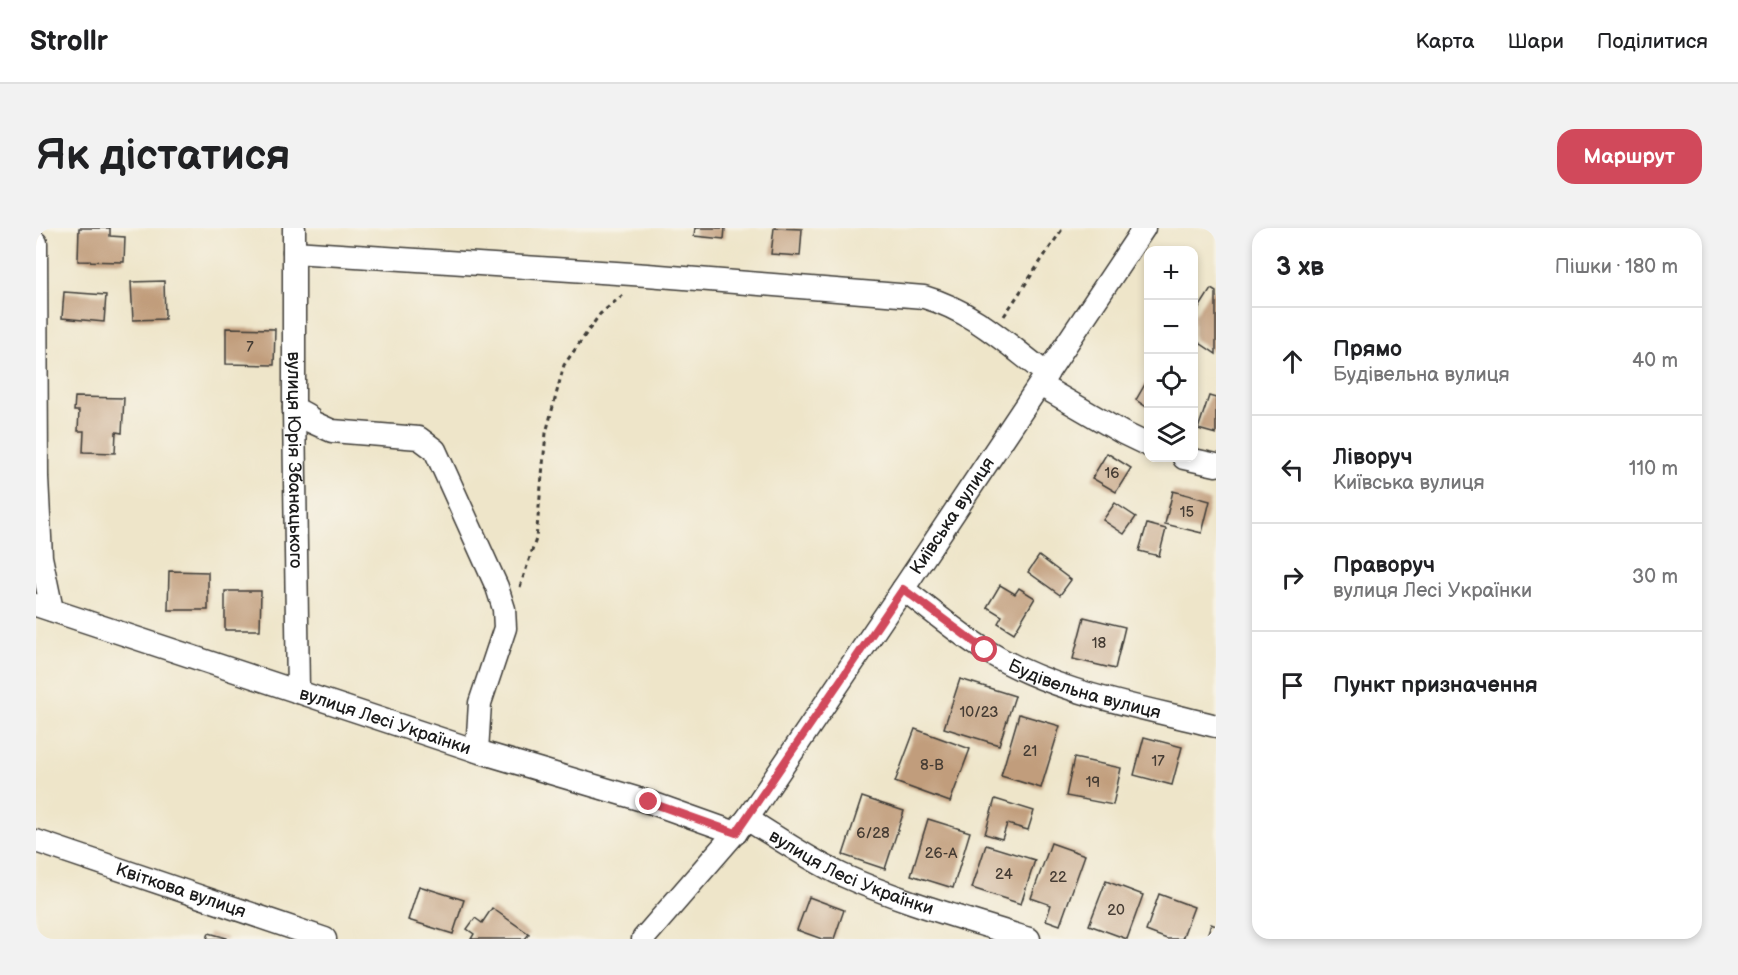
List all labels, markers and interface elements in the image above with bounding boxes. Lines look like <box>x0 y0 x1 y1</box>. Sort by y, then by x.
text: Strollr <box>30 25 108 58</box>
text: Карта <box>1415 29 1475 54</box>
text: Шари <box>1508 29 1564 54</box>
text: Поділитися <box>1597 29 1708 54</box>
button: Маршрут <box>1557 129 1702 184</box>
text: Як дістатися <box>36 131 290 182</box>
map controls <box>1144 246 1198 462</box>
button: + <box>1144 246 1198 300</box>
text: 3 хв <box>1276 252 1324 283</box>
text: Пішки · 180 m <box>1555 255 1678 279</box>
button: − <box>1144 300 1198 354</box>
text: Прямо <box>1333 336 1402 363</box>
house number: 7 <box>246 338 254 357</box>
icon: ahead <box>1276 345 1309 378</box>
text: 40 m <box>1632 349 1678 373</box>
street label: вулиця Юрія Збанацького <box>284 352 307 569</box>
button: locate <box>1144 354 1198 408</box>
text: Будівельна вулиця <box>1333 363 1510 387</box>
button: layers <box>1144 408 1198 462</box>
text: Ліворуч <box>1333 444 1413 471</box>
street label: Київська вулиця <box>905 453 999 578</box>
icon: left <box>1276 453 1309 486</box>
text: 110 m <box>1629 457 1678 481</box>
house number: 16 <box>1105 464 1119 483</box>
text: Київська вулиця <box>1333 471 1485 495</box>
house number: 15 <box>1180 503 1194 522</box>
text: Праворуч <box>1333 552 1435 579</box>
icon: right <box>1276 561 1309 594</box>
text: 30 m <box>1632 565 1678 589</box>
text: вулиця Лесі Українки <box>1333 579 1532 603</box>
house number: 18 <box>1092 634 1107 653</box>
route start <box>971 636 997 662</box>
street label: Будівельна вулиця <box>1005 654 1163 723</box>
icon: arrive <box>1276 669 1309 702</box>
text: Пункт призначення <box>1333 672 1538 699</box>
street label: вулиця Лесі Українки <box>297 683 474 759</box>
house number: 10/23 <box>959 703 999 722</box>
house number: 21 <box>1023 742 1037 761</box>
house number: 17 <box>1151 752 1165 771</box>
house number: 8-В <box>920 756 944 775</box>
house number: 19 <box>1086 773 1100 792</box>
route end <box>635 788 661 814</box>
house number: 6/28 <box>856 824 890 843</box>
street label: вулиця Лесі Українки <box>765 825 936 919</box>
house number: 26-А <box>925 844 958 863</box>
street label: Квіткова вулиця <box>113 858 249 922</box>
house number: 24 <box>995 865 1013 884</box>
house number: 22 <box>1049 868 1067 887</box>
house number: 20 <box>1107 901 1125 920</box>

